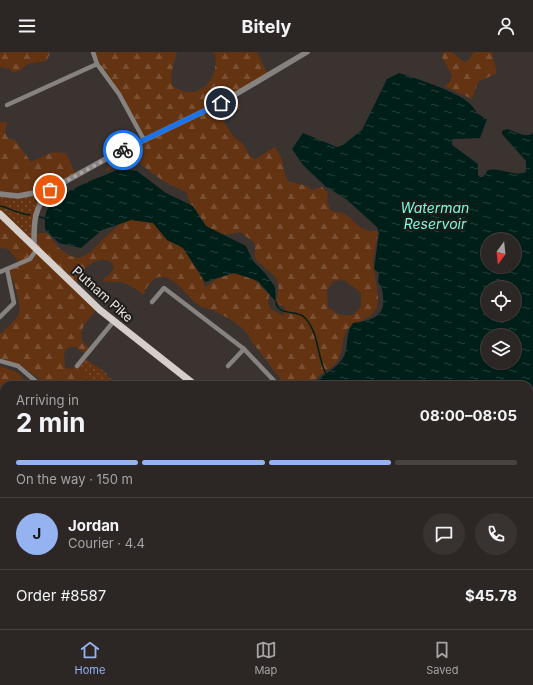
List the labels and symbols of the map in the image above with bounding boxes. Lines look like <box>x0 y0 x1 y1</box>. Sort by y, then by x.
pin <box>204 86 238 120</box>
courier <box>103 130 143 170</box>
pin <box>33 173 67 207</box>
water label: Waterman Reservoir <box>401 199 469 232</box>
north arrow <box>481 233 521 273</box>
street label: Putnam Pike <box>69 263 137 325</box>

